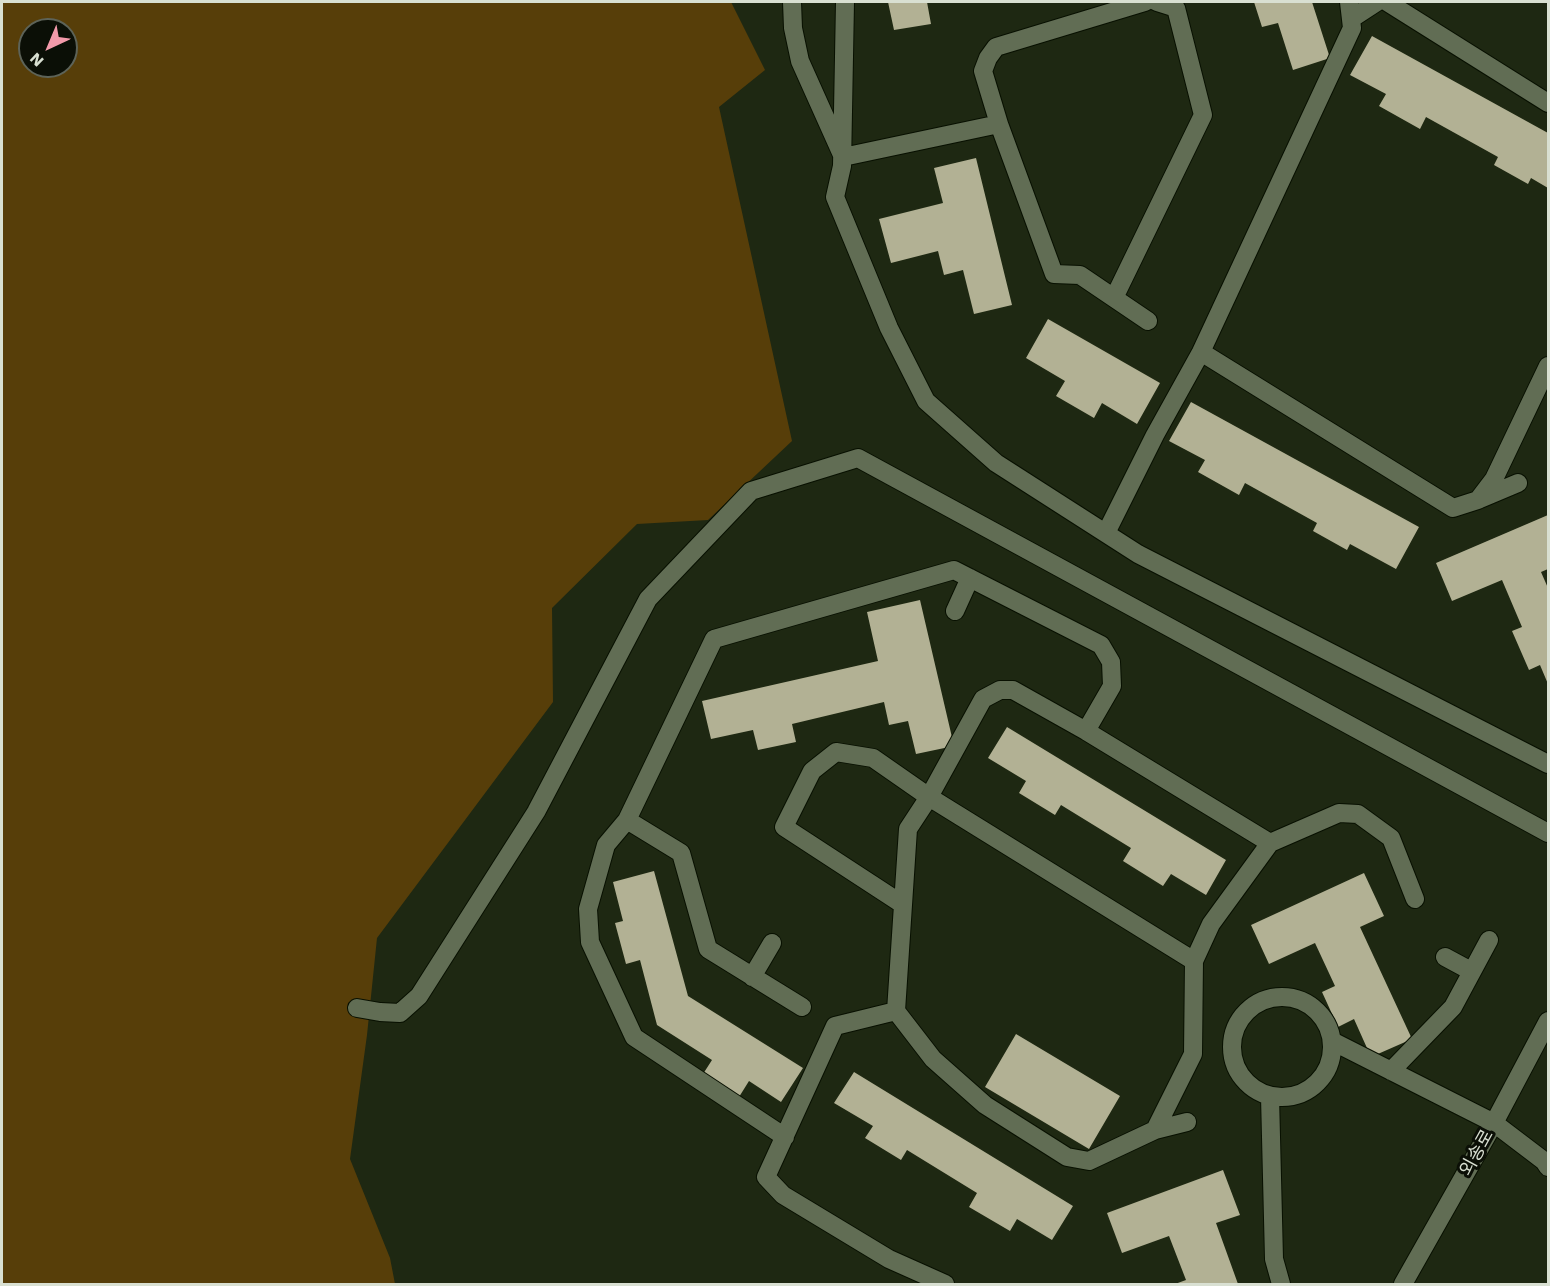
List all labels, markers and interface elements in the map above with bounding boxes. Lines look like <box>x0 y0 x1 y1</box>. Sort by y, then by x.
north arrow <box>18 18 78 78</box>
text: N <box>26 49 47 71</box>
street label: 외송로 <box>1456 1126 1498 1180</box>

